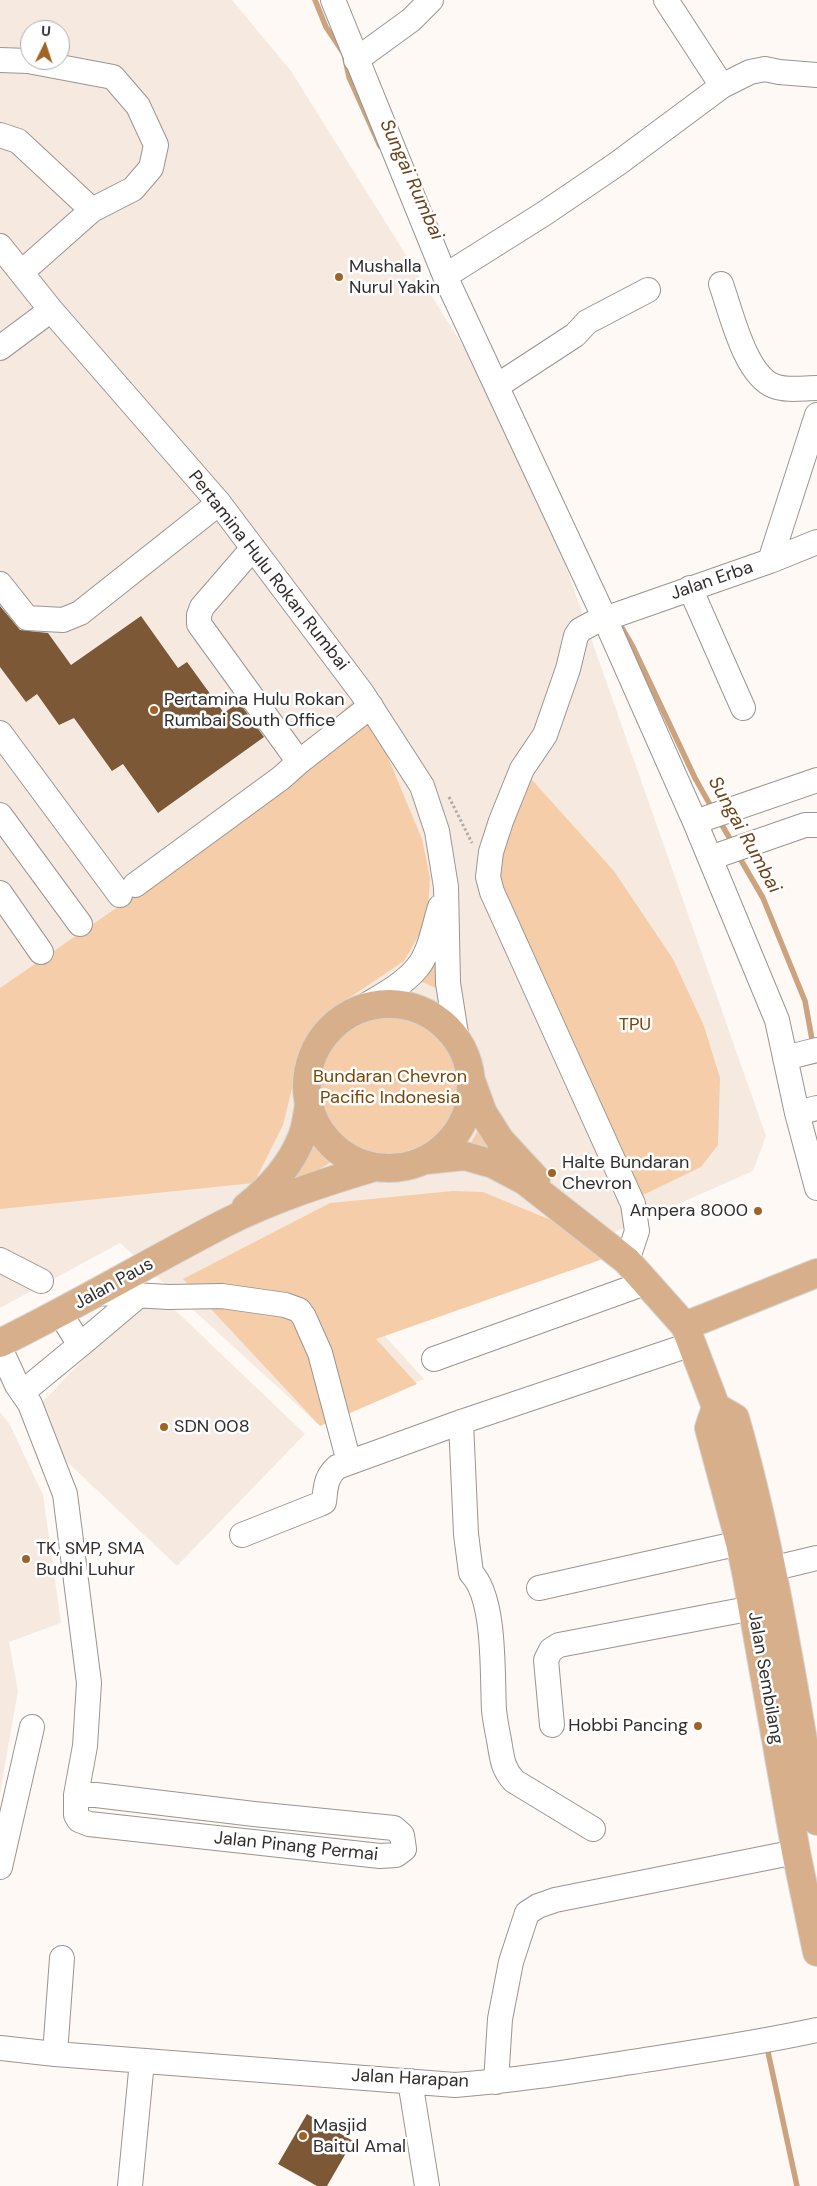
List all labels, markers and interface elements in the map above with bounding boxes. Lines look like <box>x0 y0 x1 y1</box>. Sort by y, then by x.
north arrow <box>20 20 70 70</box>
text: U <box>41 22 51 40</box>
water label: Sungai Rumbai <box>374 116 448 244</box>
place label: Mushalla Nurul Yakin <box>349 256 440 298</box>
marker: Mushalla Nurul Yakin <box>333 271 345 283</box>
street label: Pertamina Hulu Rokan Rumbai <box>183 467 353 675</box>
street label: Jalan Erba <box>668 557 756 605</box>
place label: Pertamina Hulu Rokan Rumbai South Office <box>164 689 345 732</box>
marker: Pertamina Hulu Rokan Rumbai South Office <box>148 704 160 716</box>
water label: Sungai Rumbai <box>703 773 785 897</box>
park label: TPU <box>619 1014 651 1036</box>
park label: Bundaran Chevron Pacific Indonesia <box>313 1066 467 1108</box>
place label: Halte Bundaran Chevron <box>562 1152 689 1194</box>
marker: Halte Bundaran Chevron <box>546 1167 558 1179</box>
place label: Ampera 8000 <box>629 1200 748 1222</box>
marker: Ampera 8000 <box>752 1205 764 1217</box>
street label: Jalan Paus <box>71 1253 157 1315</box>
place label: SDN 008 <box>174 1416 250 1438</box>
marker: SDN 008 <box>158 1421 170 1433</box>
place label: TK, SMP, SMA Budhi Luhur <box>36 1538 145 1580</box>
marker: TK, SMP, SMA Budhi Luhur <box>20 1553 32 1565</box>
street label: Jalan Sembilang <box>743 1610 787 1746</box>
place label: Hobbi Pancing <box>568 1715 688 1737</box>
marker: Hobbi Pancing <box>692 1720 704 1732</box>
street label: Jalan Pinang Permai <box>213 1828 379 1866</box>
street label: Jalan Harapan <box>351 2065 469 2093</box>
place label: Masjid Baitul Amal <box>313 2115 406 2158</box>
marker: Masjid Baitul Amal <box>297 2130 309 2142</box>

